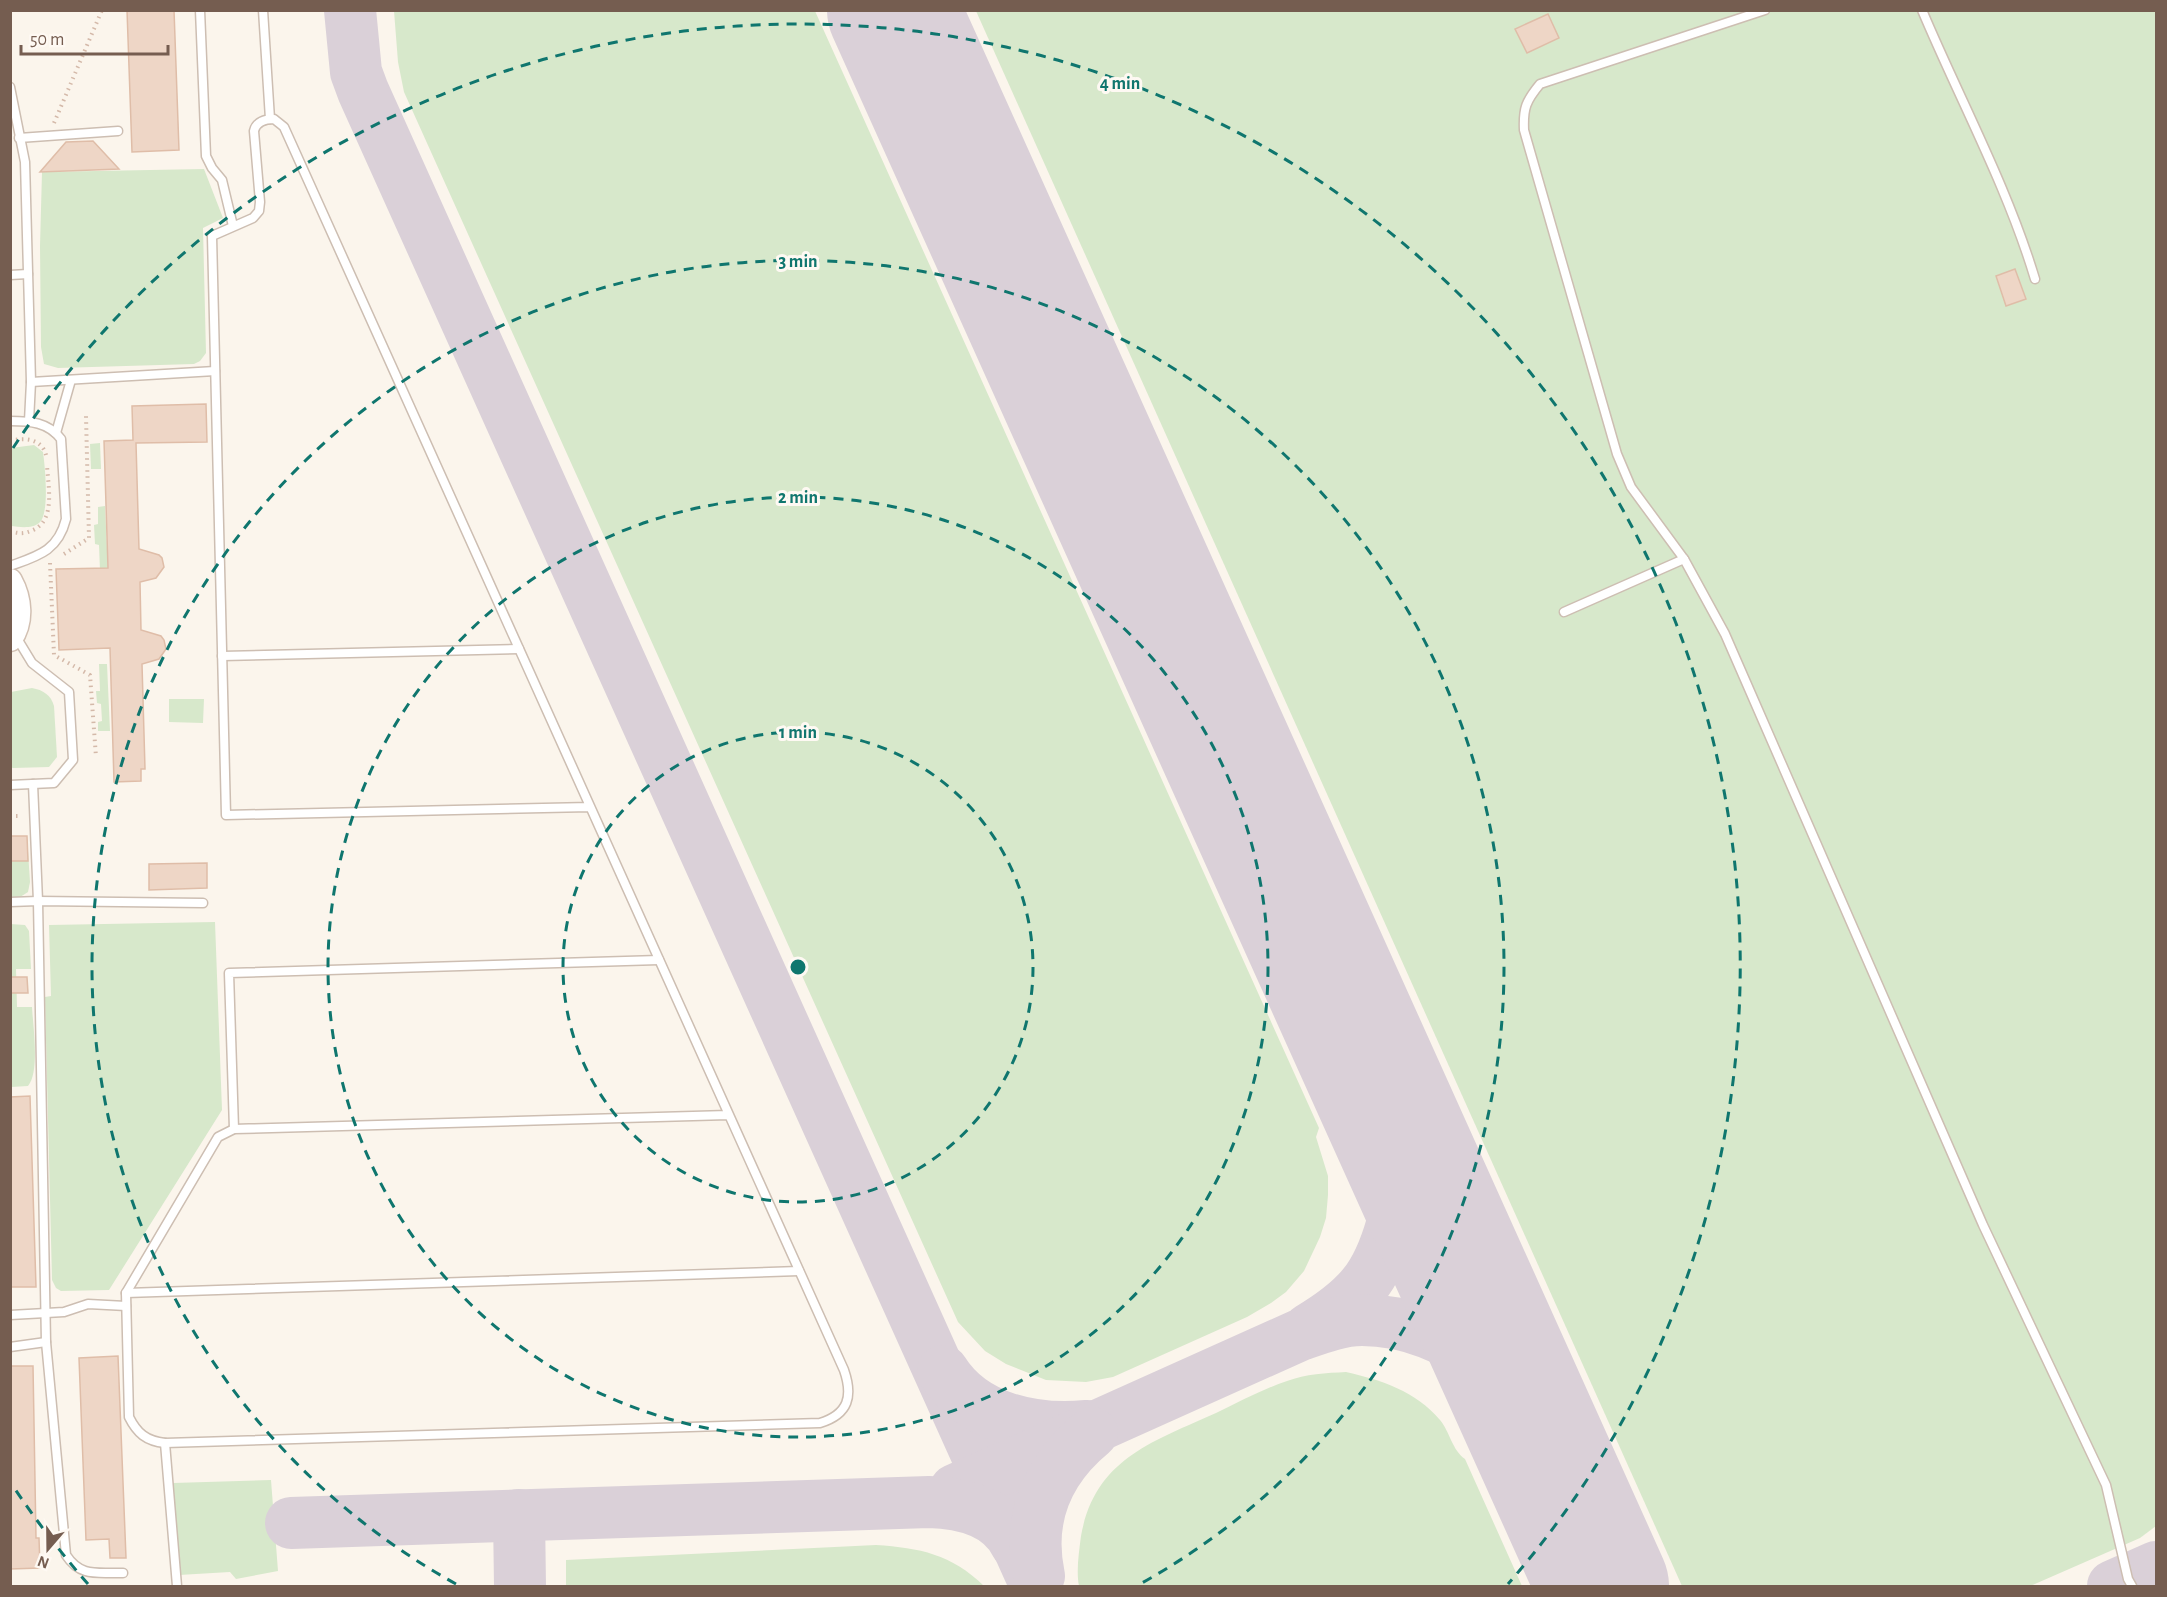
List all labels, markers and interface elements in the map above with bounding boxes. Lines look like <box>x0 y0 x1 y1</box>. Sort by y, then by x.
scale bar <box>21 18 168 56</box>
text: 50 m <box>30 31 64 49</box>
text: 4 min <box>1100 75 1140 93</box>
text: 3 min <box>778 253 818 271</box>
text: 2 min <box>778 489 818 507</box>
text: 1 min <box>779 724 817 742</box>
centre of rings <box>788 957 808 977</box>
north arrow <box>18 1519 78 1579</box>
text: N <box>35 1553 51 1572</box>

